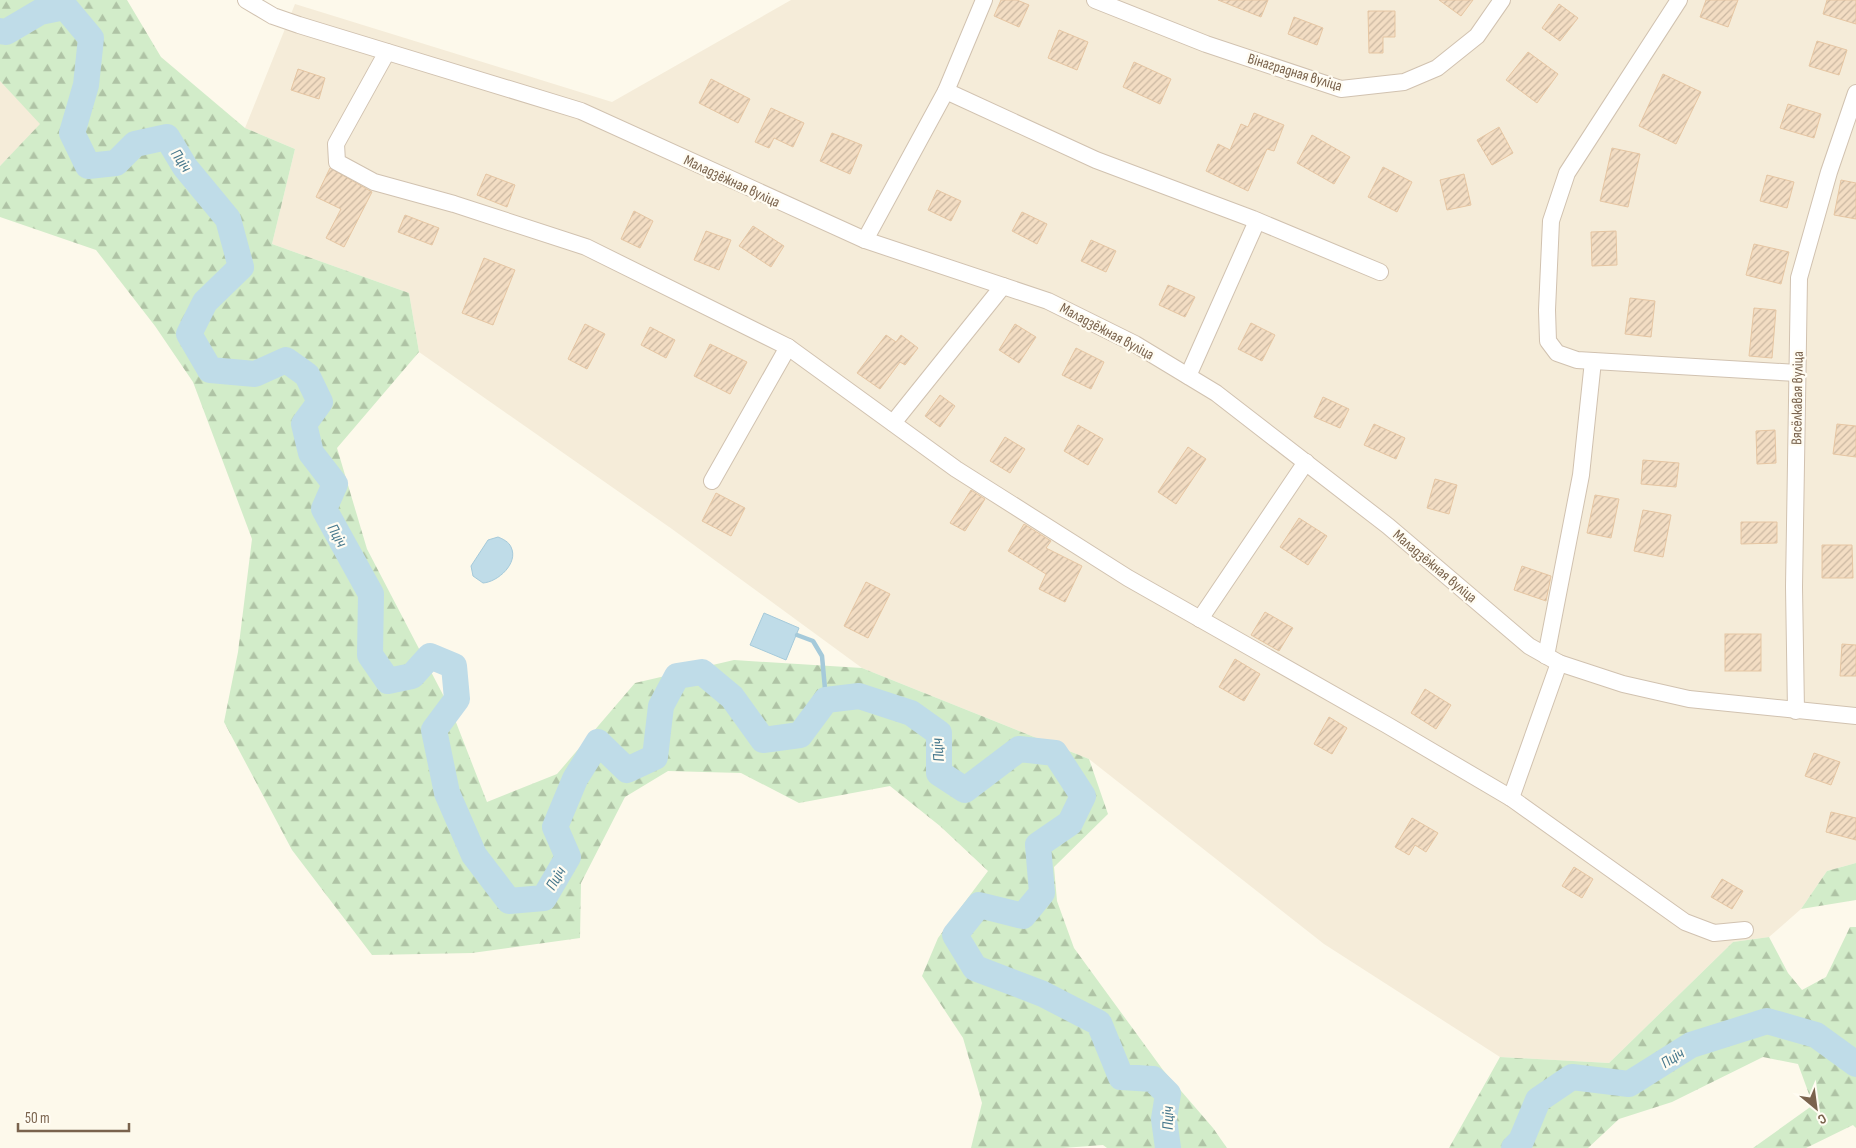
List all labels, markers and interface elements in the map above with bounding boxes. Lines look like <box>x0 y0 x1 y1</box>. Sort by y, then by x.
street label: Вінаградная вуліца <box>1245 49 1345 96</box>
water label: Пціч <box>166 146 196 177</box>
street label: Маладзёжная вуліца <box>681 151 783 212</box>
street label: Маладзёжная вуліца <box>1056 299 1157 364</box>
street label: Вясёлкавая вуліца <box>1787 351 1808 445</box>
water label: Пціч <box>323 521 351 551</box>
street label: Маладзёжная вуліца <box>1389 526 1481 607</box>
water label: Пціч <box>928 737 949 763</box>
water label: Пціч <box>542 863 571 894</box>
water label: Пціч <box>1658 1044 1688 1073</box>
north arrow <box>1791 1083 1841 1133</box>
scale bar <box>18 1100 129 1132</box>
water label: Пціч <box>1159 1105 1178 1130</box>
text: 50 m <box>25 1109 50 1128</box>
text: С <box>1815 1110 1829 1128</box>

